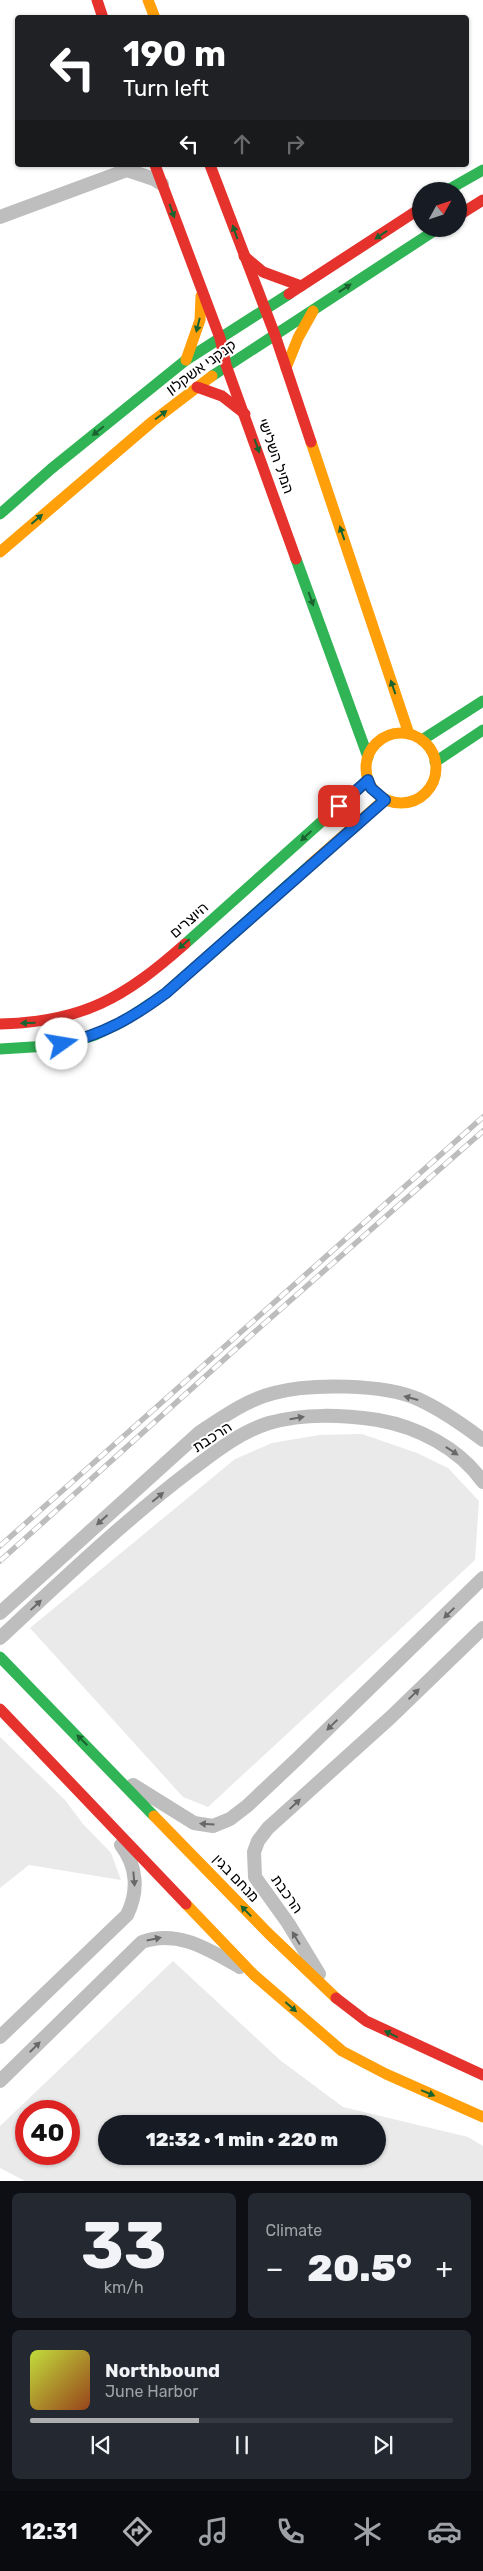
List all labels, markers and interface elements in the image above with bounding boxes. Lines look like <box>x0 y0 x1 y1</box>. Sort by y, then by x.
text: 190 m <box>123 33 226 75</box>
icon: left <box>40 35 105 100</box>
text: Turn left <box>123 75 209 102</box>
icon: left <box>175 130 203 158</box>
icon: ahead <box>228 130 256 158</box>
icon: right <box>281 130 309 158</box>
north arrow <box>412 182 468 238</box>
map controls <box>412 182 467 237</box>
one-way arrow <box>168 204 176 219</box>
one-way arrow <box>231 224 239 239</box>
one-way arrow <box>374 230 387 240</box>
one-way arrow <box>338 283 351 293</box>
one-way arrow <box>194 318 202 333</box>
street label: קנקני אשקלון <box>162 336 240 398</box>
one-way arrow <box>154 410 168 420</box>
street label: המיל השלישי <box>254 416 298 496</box>
one-way arrow <box>92 425 104 437</box>
one-way arrow <box>254 438 261 453</box>
one-way arrow <box>30 514 43 525</box>
one-way arrow <box>337 526 345 541</box>
one-way arrow <box>308 591 315 606</box>
one-way arrow <box>389 680 396 695</box>
pin <box>318 785 360 827</box>
icon: arrive <box>325 792 353 820</box>
one-way arrow <box>300 830 312 842</box>
street label: היוצרים <box>166 898 212 942</box>
one-way arrow <box>179 938 191 950</box>
position arrow <box>35 1017 87 1069</box>
one-way arrow <box>20 1020 36 1028</box>
one-way arrow <box>404 1393 419 1401</box>
one-way arrow <box>289 1414 305 1422</box>
street label: הרכבת <box>189 1418 235 1456</box>
one-way arrow <box>445 1446 458 1456</box>
one-way arrow <box>151 1492 164 1503</box>
one-way arrow <box>96 1514 108 1526</box>
one-way arrow <box>29 1599 41 1611</box>
one-way arrow <box>443 1607 455 1619</box>
one-way arrow <box>408 1688 420 1700</box>
one-way arrow <box>326 1719 338 1731</box>
one-way arrow <box>76 1734 88 1746</box>
one-way arrow <box>288 1798 300 1810</box>
one-way arrow <box>199 1820 215 1828</box>
street label: מנחם בגין <box>209 1850 263 1906</box>
street label: הרכבת <box>267 1871 307 1917</box>
one-way arrow <box>130 1872 138 1888</box>
one-way arrow <box>240 1905 252 1917</box>
one-way arrow <box>292 1931 301 1944</box>
one-way arrow <box>146 1935 162 1943</box>
one-way arrow <box>284 2002 297 2013</box>
one-way arrow <box>384 2029 398 2037</box>
one-way arrow <box>29 2041 41 2053</box>
one-way arrow <box>421 2089 435 2097</box>
speed limit sign: 40 <box>15 2100 80 2165</box>
text: 12:32 · 1 min · 220 m <box>146 2128 338 2151</box>
text: 33 <box>81 2207 167 2284</box>
text: Climate <box>266 2221 322 2240</box>
text: 20.5° <box>307 2245 412 2291</box>
text: − <box>266 2252 284 2285</box>
text: + <box>436 2252 453 2285</box>
text: km/h <box>104 2278 144 2297</box>
text: Northbound <box>105 2359 220 2382</box>
text: June Harbor <box>105 2382 198 2401</box>
icon: previous <box>87 2431 115 2459</box>
icon: pause <box>228 2431 256 2459</box>
icon: next <box>369 2431 397 2459</box>
icon: directions <box>120 2514 155 2549</box>
icon: music <box>196 2514 231 2549</box>
icon: phone <box>273 2514 308 2549</box>
icon: climate <box>350 2514 385 2549</box>
icon: car <box>427 2514 462 2549</box>
text: 12:31 <box>21 2518 78 2545</box>

